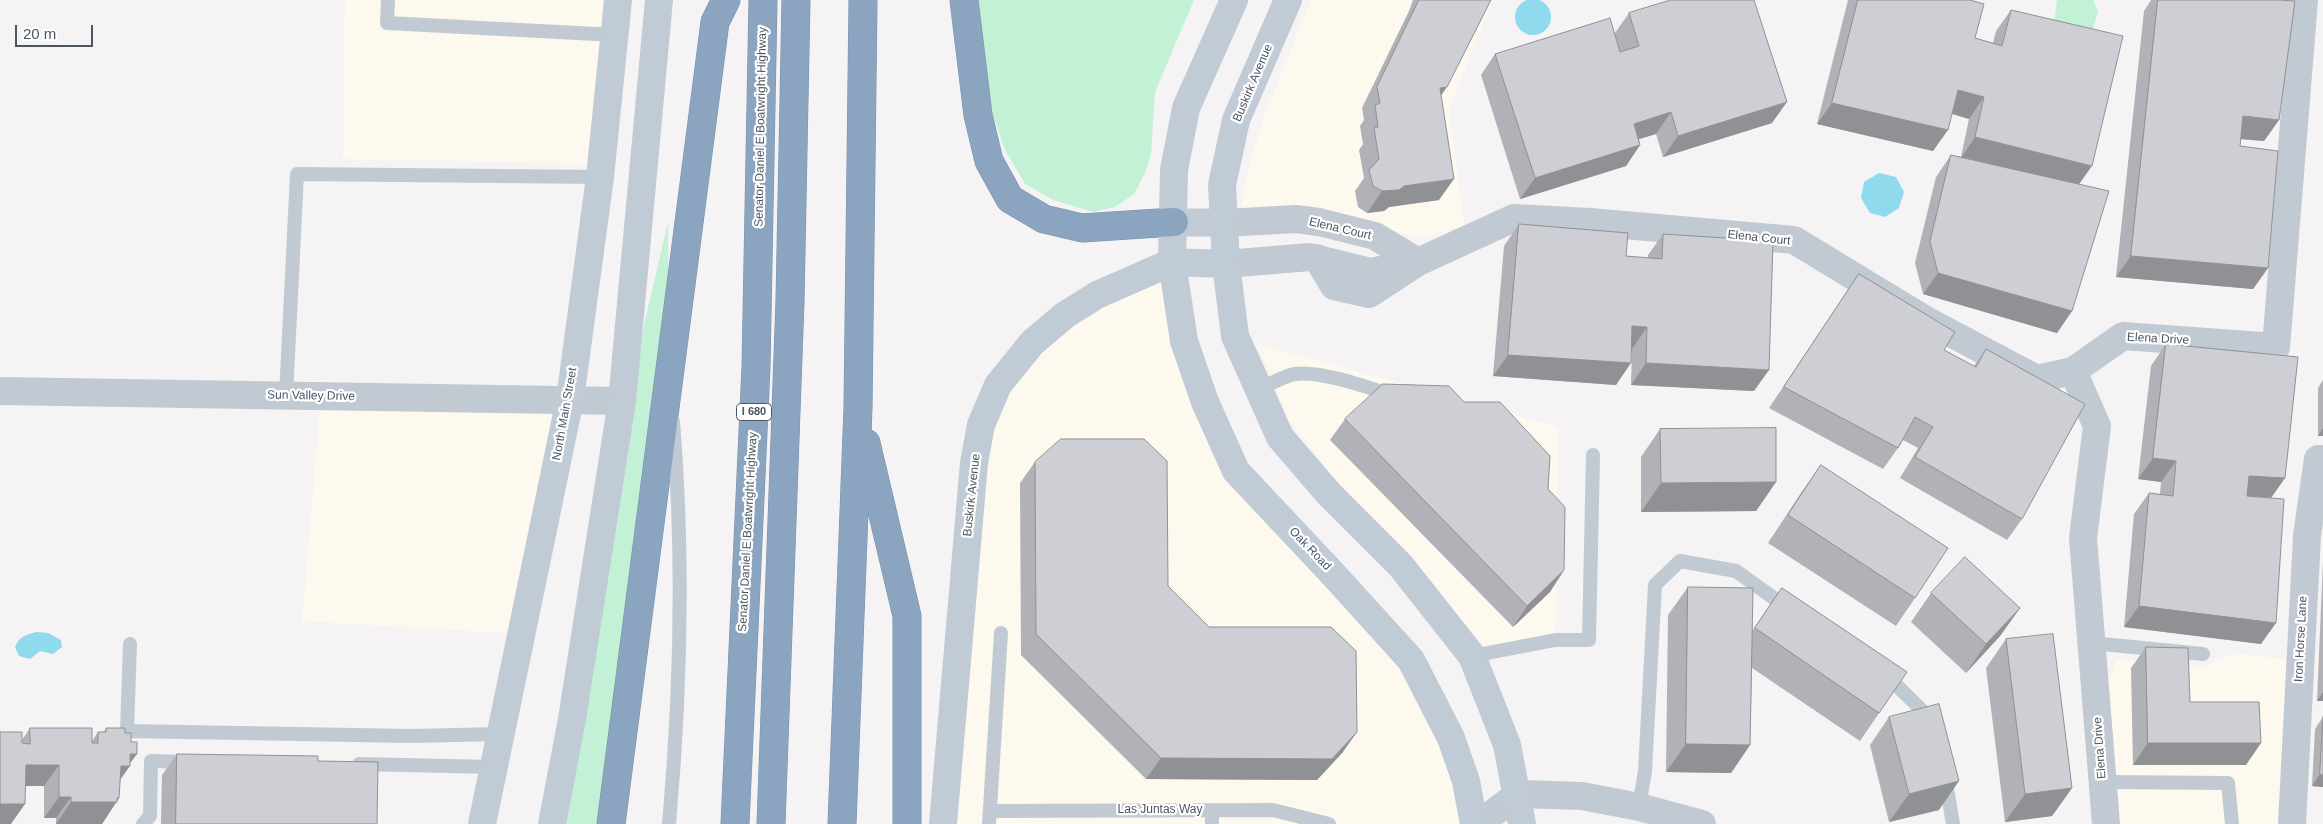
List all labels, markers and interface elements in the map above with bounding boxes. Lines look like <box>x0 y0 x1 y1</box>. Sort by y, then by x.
scale bar <box>18 15 95 47</box>
text: 20 m <box>23 25 56 42</box>
street label: Senator Daniel E Boatwright Highway <box>752 27 770 227</box>
street label: Buskirk Avenue <box>1230 42 1276 124</box>
street label: Elena Court <box>1308 215 1372 243</box>
street label: Elena Court <box>1727 228 1791 248</box>
street label: Elena Drive <box>2127 330 2189 348</box>
street label: North Main Street <box>550 366 580 462</box>
street label: Sun Valley Drive <box>267 388 355 404</box>
road number: I 680 <box>736 404 772 421</box>
street label: Senator Daniel E Boatwright Highway <box>736 432 760 632</box>
street label: Buskirk Avenue <box>960 453 984 537</box>
street label: Oak Road <box>1286 525 1334 573</box>
street label: Iron Horse Lane <box>2292 596 2310 682</box>
street label: Elena Drive <box>2091 717 2109 779</box>
street label: Las Juntas Way <box>1118 803 1202 817</box>

